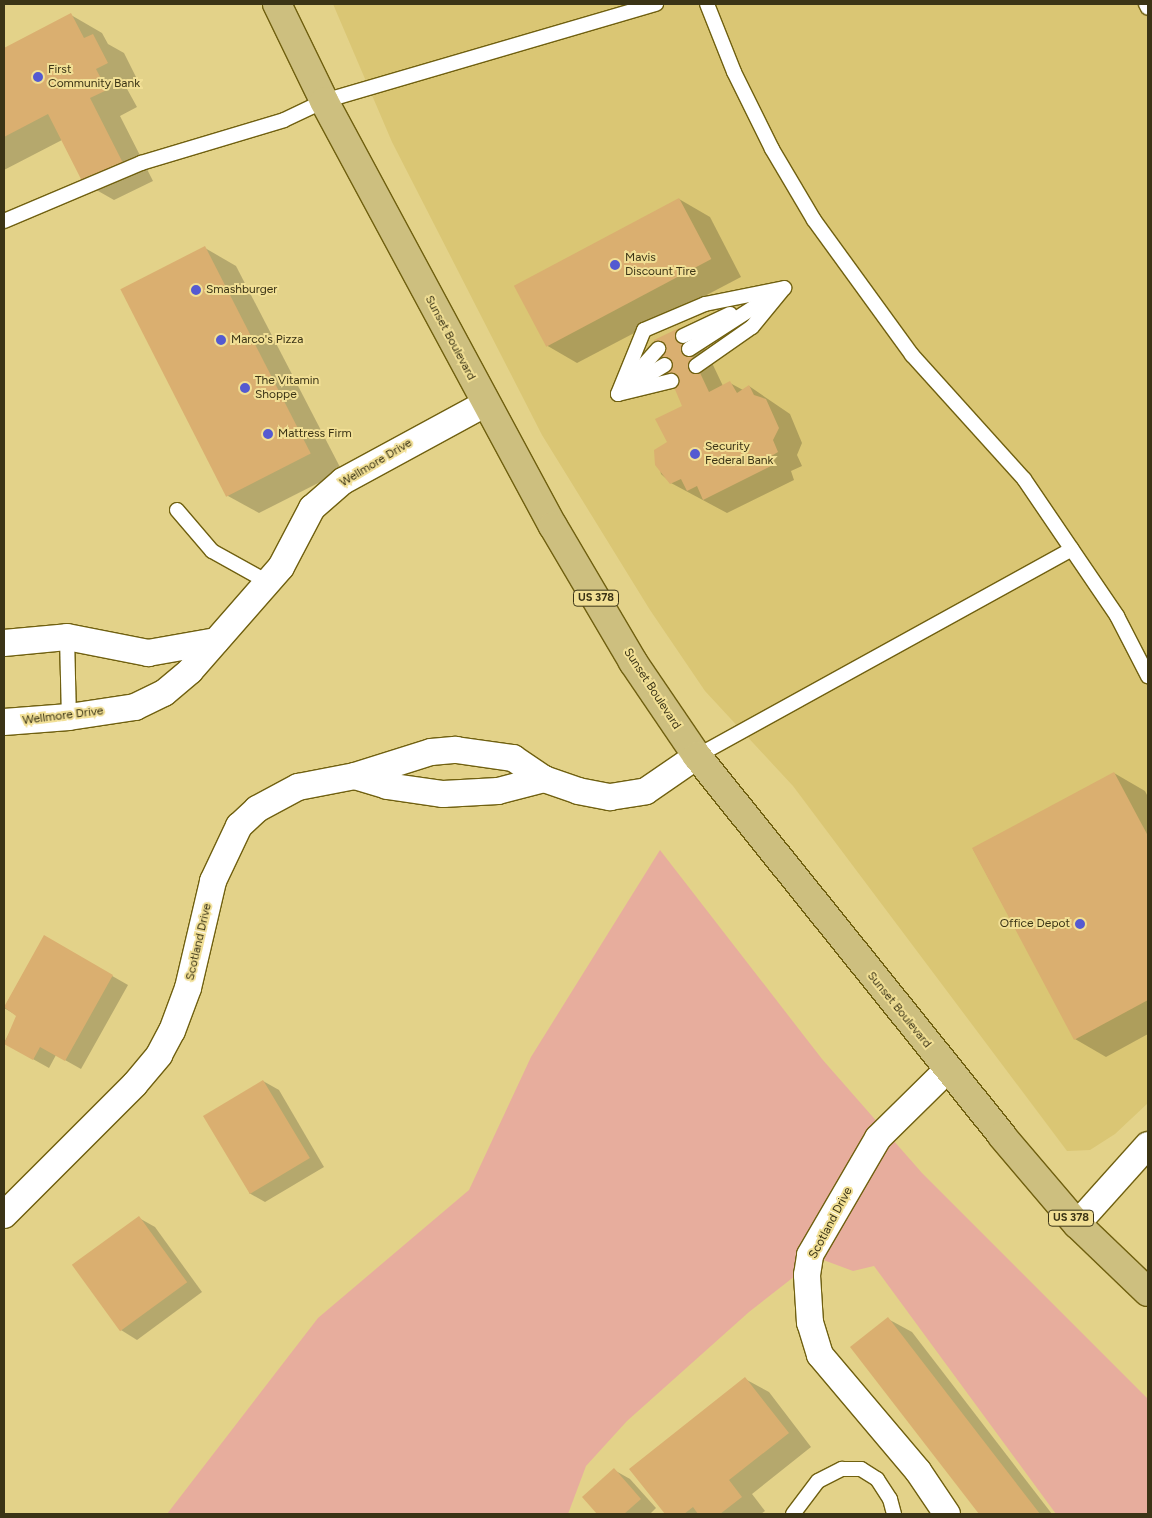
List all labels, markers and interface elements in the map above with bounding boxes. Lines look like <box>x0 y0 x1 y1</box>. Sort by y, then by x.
place label: First Community Bank <box>48 63 140 91</box>
marker: First Community Bank <box>32 71 44 83</box>
place label: Mavis Discount Tire <box>625 251 696 279</box>
marker: Mavis Discount Tire <box>609 259 621 271</box>
place label: Smashburger <box>206 283 277 297</box>
marker: Smashburger <box>190 284 202 296</box>
street label: Sunset Boulevard <box>422 293 478 383</box>
place label: Marco's Pizza <box>231 333 303 347</box>
marker: Marco's Pizza <box>215 334 227 346</box>
place label: The Vitamin Shoppe <box>255 374 319 402</box>
marker: The Vitamin Shoppe <box>239 382 251 394</box>
place label: Mattress Firm <box>278 427 352 441</box>
marker: Mattress Firm <box>262 428 274 440</box>
street label: Wellmore Drive <box>337 436 415 490</box>
place label: Security Federal Bank <box>705 440 773 468</box>
marker: Security Federal Bank <box>689 448 701 460</box>
road number: US 378 <box>572 590 620 606</box>
street label: Sunset Boulevard <box>620 646 684 732</box>
street label: Wellmore Drive <box>22 704 104 728</box>
street label: Scotland Drive <box>183 902 215 982</box>
place label: Office Depot <box>1000 917 1070 931</box>
marker: Office Depot <box>1074 918 1086 930</box>
street label: Sunset Boulevard <box>864 969 934 1051</box>
street label: Scotland Drive <box>806 1185 856 1261</box>
road number: US 378 <box>1047 1210 1095 1226</box>

